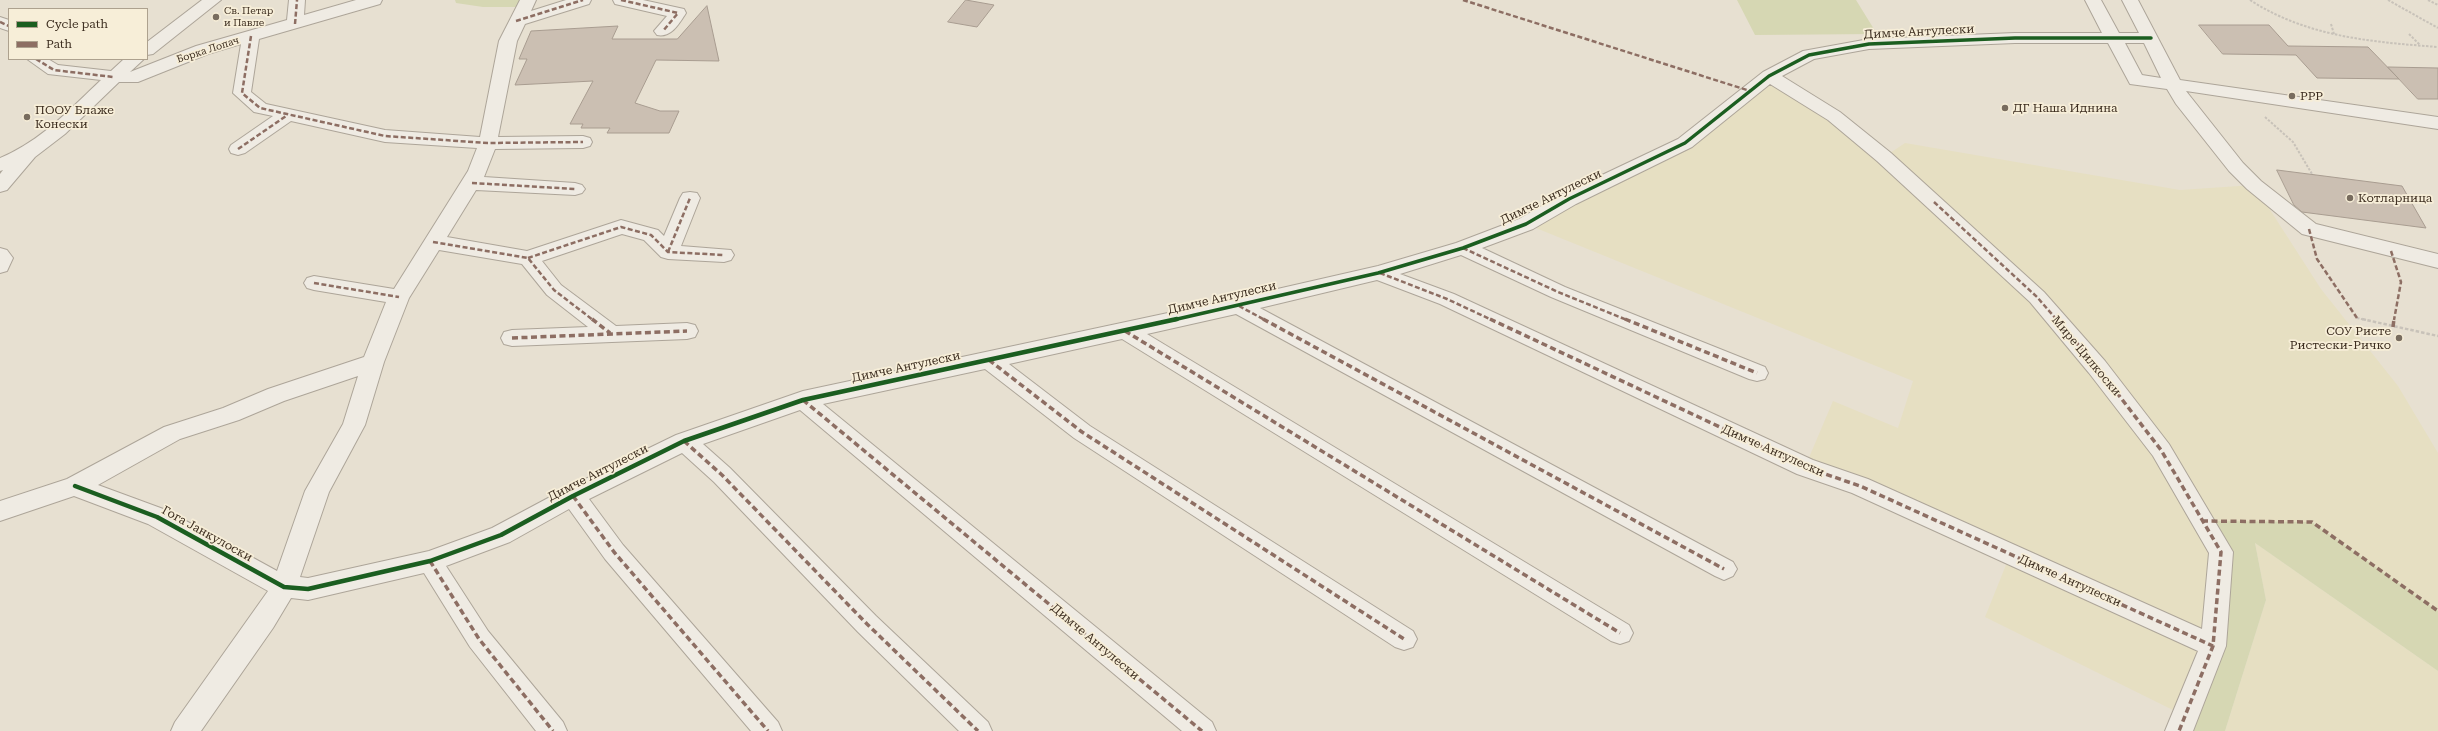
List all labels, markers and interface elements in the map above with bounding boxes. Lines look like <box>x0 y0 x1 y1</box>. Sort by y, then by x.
place label: Св. Петар и Павле <box>224 5 273 28</box>
legend <box>8 8 148 60</box>
marker: Св. Петар и Павле <box>211 12 221 22</box>
text: Cycle path <box>46 17 108 31</box>
street label: Димче Антулески <box>1863 22 1975 42</box>
street label: Борка Лопач <box>175 34 241 66</box>
text: Path <box>46 37 72 51</box>
place label: РРР <box>2300 89 2323 103</box>
marker: РРР <box>2287 91 2297 101</box>
place label: ДГ Наша Иднина <box>2013 101 2118 115</box>
place label: ПООУ Блаже Конески <box>35 103 114 131</box>
marker: ДГ Наша Иднина <box>2000 103 2010 113</box>
marker: ПООУ Блаже Конески <box>22 112 32 122</box>
street label: Димче Антулески <box>1498 166 1604 228</box>
place label: Котларница <box>2358 191 2432 205</box>
marker: Котларница <box>2345 193 2355 203</box>
street label: Димче Антулески <box>1166 279 1278 317</box>
street label: Мире Цилкоски <box>2048 313 2124 399</box>
place label: СОУ Ристе Ристески-Ричко <box>2290 324 2391 352</box>
marker: СОУ Ристе Ристески-Ричко <box>2394 333 2404 343</box>
street label: Димче Антулески <box>850 348 962 386</box>
street label: Димче Антулески <box>1719 422 1827 480</box>
street label: Димче Антулески <box>545 441 651 505</box>
street label: Гога Јанкулоски <box>159 503 255 565</box>
street label: Димче Антулески <box>2016 552 2124 610</box>
street label: Димче Антулески <box>1048 601 1142 683</box>

